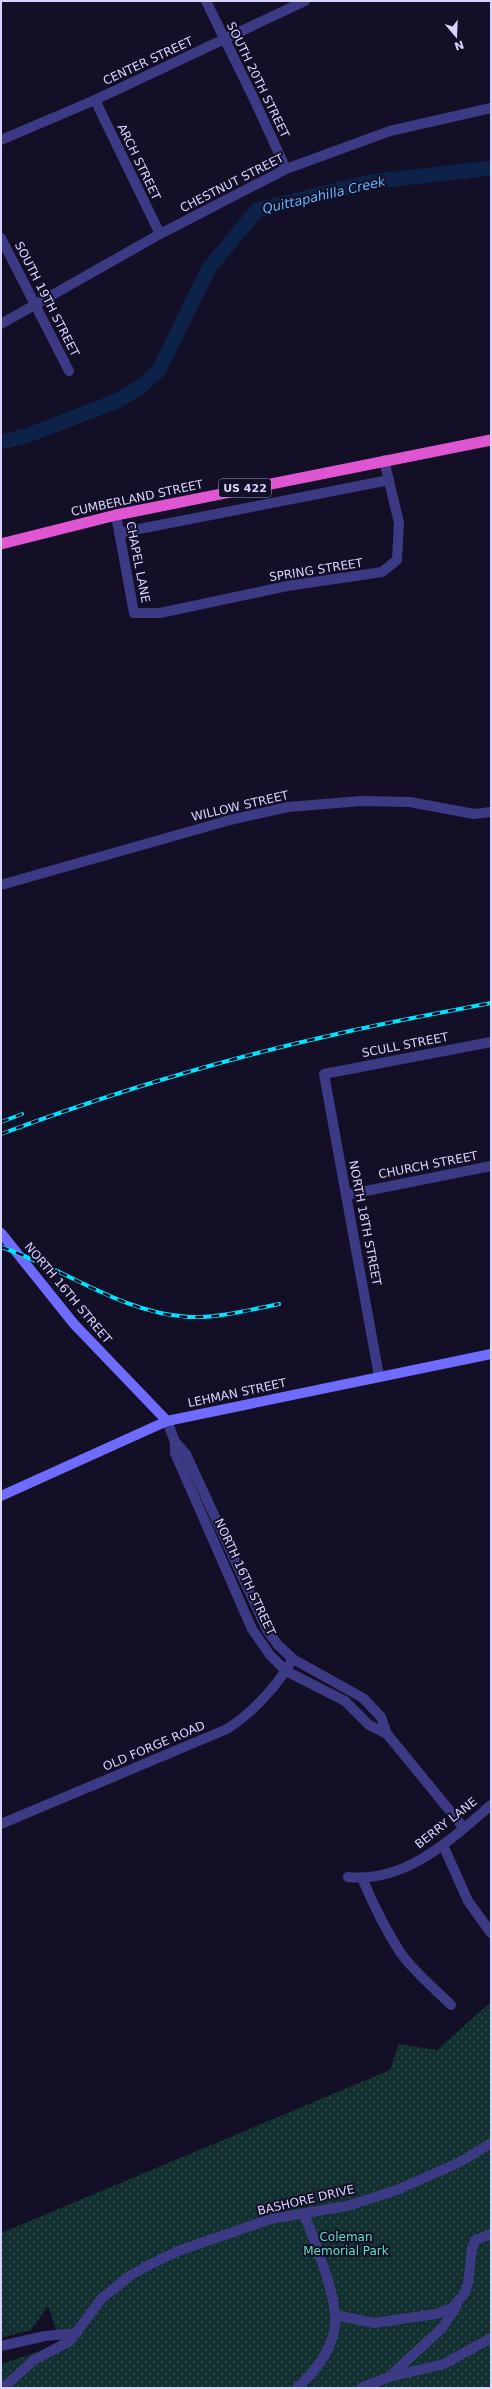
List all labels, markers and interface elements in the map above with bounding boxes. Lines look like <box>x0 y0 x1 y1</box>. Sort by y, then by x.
north arrow <box>436 16 476 56</box>
street label: SOUTH 20TH STREET <box>224 20 292 141</box>
street label: CENTER STREET <box>101 34 196 88</box>
text: N <box>453 37 466 53</box>
street label: ARCH STREET <box>115 122 164 203</box>
street label: CHESTNUT STREET <box>178 150 287 215</box>
water label: Quittapahilla Creek <box>261 173 387 216</box>
street label: SOUTH 19TH STREET <box>12 239 82 359</box>
street label: CUMBERLAND STREET <box>70 477 205 519</box>
road number: US 422 <box>219 479 271 497</box>
street label: CHAPEL LANE <box>123 520 153 604</box>
street label: SPRING STREET <box>268 556 364 584</box>
street label: WILLOW STREET <box>190 788 291 824</box>
street label: SCULL STREET <box>361 1030 450 1060</box>
street label: CHURCH STREET <box>377 1148 480 1181</box>
street label: NORTH 18TH STREET <box>346 1159 384 1287</box>
street label: NORTH 16TH STREET <box>22 1240 115 1347</box>
street label: LEHMAN STREET <box>186 1376 288 1410</box>
street label: NORTH 16TH STREET <box>212 1516 279 1638</box>
street label: OLD FORGE ROAD <box>101 1718 207 1774</box>
street label: BERRY LANE <box>412 1795 480 1851</box>
street label: BASHORE DRIVE <box>256 2182 356 2218</box>
park label: Coleman Memorial Park <box>303 2230 389 2258</box>

